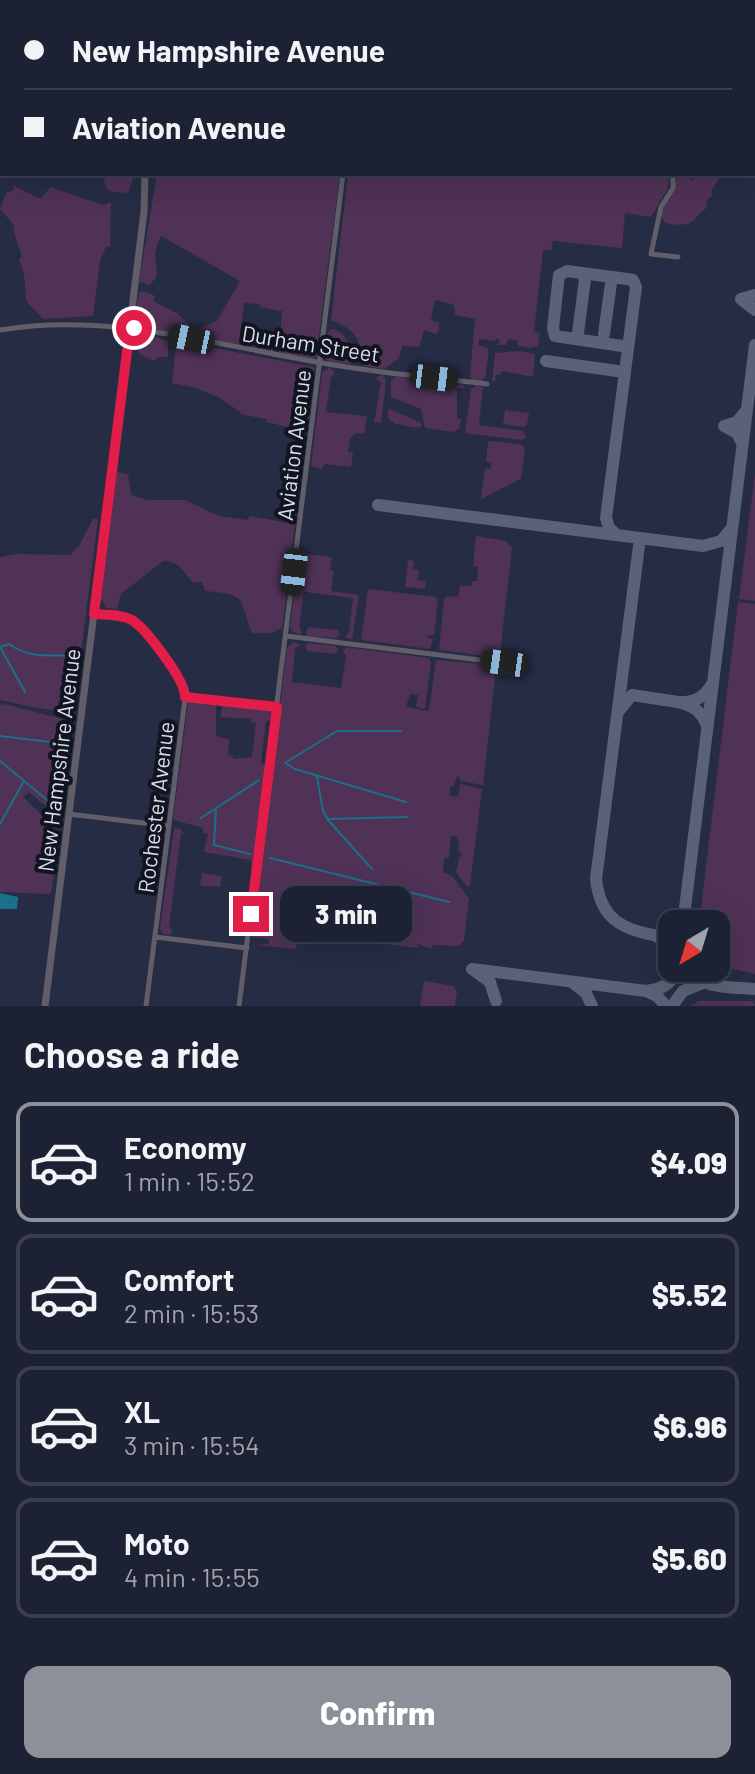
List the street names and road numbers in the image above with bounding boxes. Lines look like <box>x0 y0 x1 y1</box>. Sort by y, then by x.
street label: Durham Street <box>240 319 382 367</box>
street label: Aviation Avenue <box>271 368 315 522</box>
street label: New Hampshire Avenue <box>31 647 85 873</box>
street label: Rochester Avenue <box>132 720 178 894</box>

